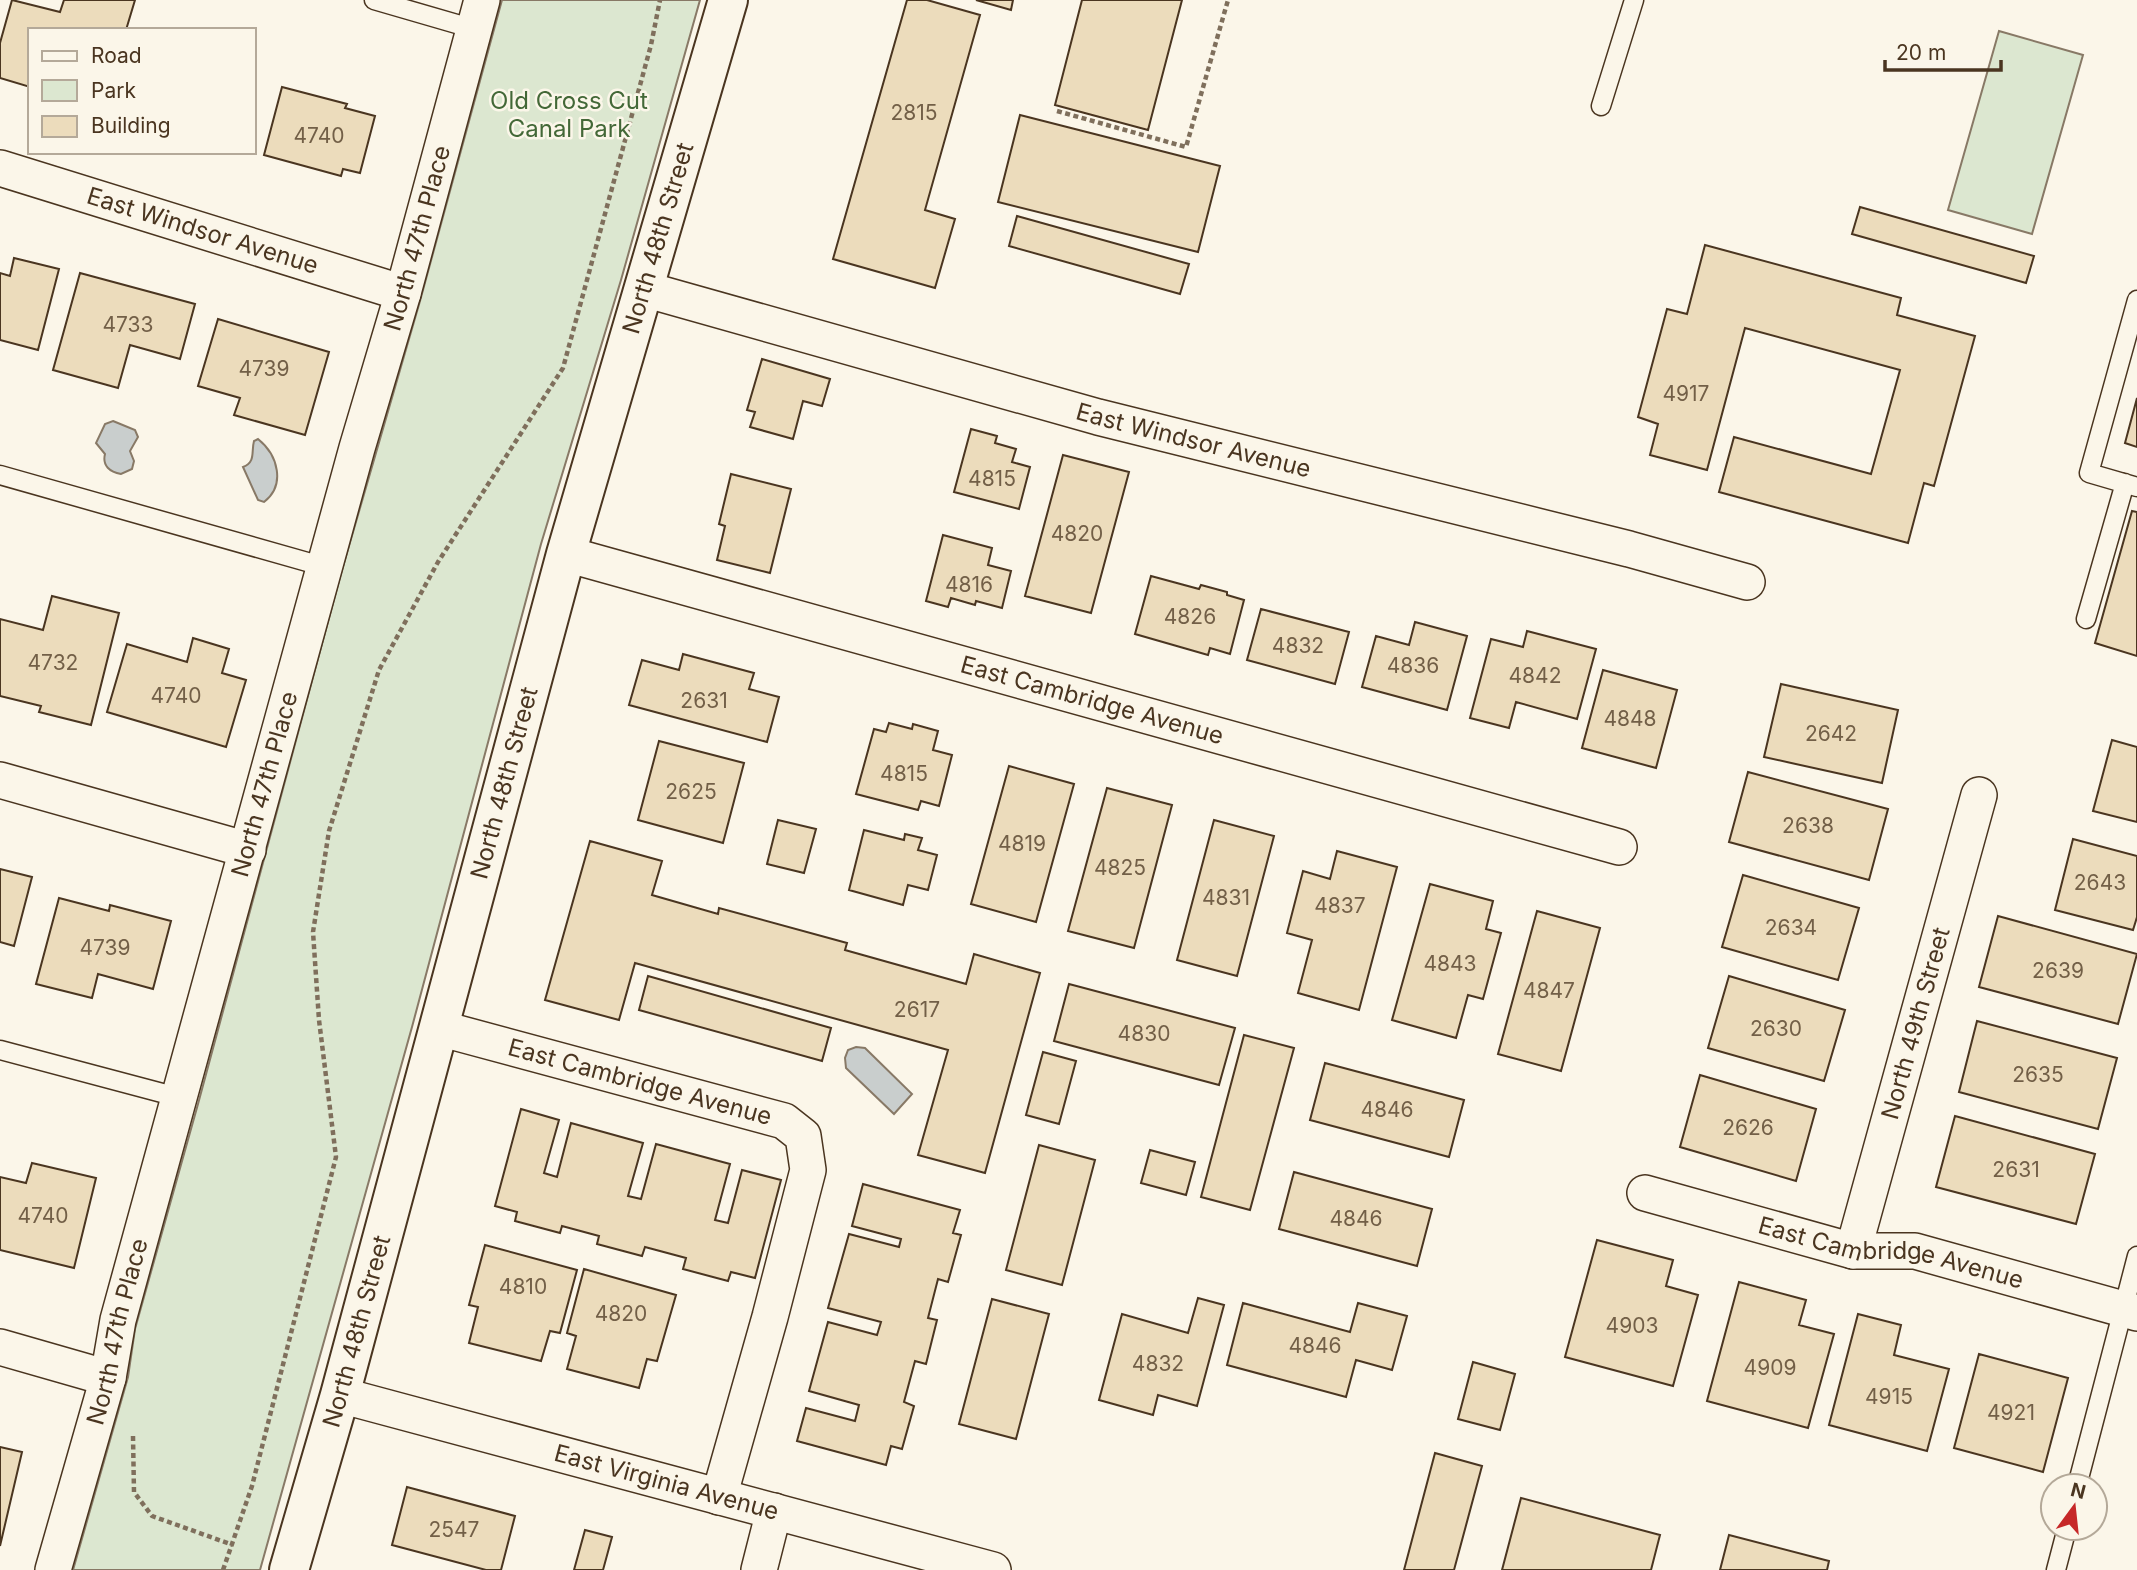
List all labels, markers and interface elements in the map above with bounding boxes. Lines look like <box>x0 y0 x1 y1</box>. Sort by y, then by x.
legend <box>28 28 256 154</box>
scale bar <box>1885 28 2000 72</box>
text: 20 m <box>1896 40 1946 65</box>
text: Road <box>91 43 142 68</box>
text: Park <box>91 78 136 103</box>
park label: Old Cross Cut Canal Park <box>490 86 648 143</box>
house number: 2815 <box>890 100 938 125</box>
text: Building <box>91 113 171 138</box>
house number: 4740 <box>293 123 345 148</box>
street label: North 48th Street <box>616 139 700 337</box>
street label: North 47th Place <box>378 142 456 334</box>
street label: East Windsor Avenue <box>83 181 322 280</box>
house number: 4733 <box>102 312 154 337</box>
house number: 4739 <box>238 356 290 381</box>
house number: 4917 <box>1662 381 1710 406</box>
street label: East Windsor Avenue <box>1073 397 1314 483</box>
house number: 4815 <box>968 466 1016 491</box>
house number: 4820 <box>1051 521 1103 546</box>
house number: 4816 <box>945 572 993 597</box>
house number: 4826 <box>1164 604 1216 629</box>
house number: 4832 <box>1272 633 1324 658</box>
street label: East Cambridge Avenue <box>957 649 1227 750</box>
house number: 4732 <box>28 650 78 675</box>
house number: 4836 <box>1387 653 1439 678</box>
house number: 4842 <box>1509 663 1561 688</box>
house number: 4740 <box>150 683 202 708</box>
street label: North 48th Street <box>464 684 544 882</box>
street label: North 47th Place <box>225 688 304 880</box>
house number: 2631 <box>680 688 728 713</box>
house number: 4848 <box>1603 706 1657 731</box>
house number: 2642 <box>1805 721 1857 746</box>
house number: 4815 <box>880 761 928 786</box>
house number: 2625 <box>665 779 717 804</box>
house number: 2638 <box>1782 813 1834 838</box>
house number: 4819 <box>998 831 1046 856</box>
house number: 4825 <box>1094 855 1146 880</box>
house number: 2643 <box>2074 870 2126 895</box>
house number: 4831 <box>1202 885 1250 910</box>
house number: 4837 <box>1314 893 1366 918</box>
house number: 2634 <box>1765 915 1817 940</box>
street label: North 49th Street <box>1875 924 1956 1123</box>
house number: 4739 <box>79 935 131 960</box>
house number: 4843 <box>1423 951 1477 976</box>
house number: 2639 <box>2032 958 2084 983</box>
house number: 4847 <box>1523 978 1575 1003</box>
house number: 2617 <box>894 997 940 1022</box>
house number: 2630 <box>1750 1016 1802 1041</box>
house number: 4830 <box>1118 1021 1170 1046</box>
street label: East Cambridge Avenue <box>505 1032 775 1131</box>
house number: 2635 <box>2012 1062 2064 1087</box>
house number: 4846 <box>1360 1097 1414 1122</box>
house number: 2626 <box>1722 1115 1774 1140</box>
house number: 2631 <box>1992 1157 2040 1182</box>
house number: 4740 <box>17 1203 69 1228</box>
house number: 4846 <box>1329 1206 1383 1231</box>
street label: East Cambridge Avenue <box>1755 1210 2027 1295</box>
street label: North 48th Street <box>316 1232 396 1431</box>
street label: North 47th Place <box>80 1235 154 1428</box>
house number: 4810 <box>499 1274 547 1299</box>
house number: 4820 <box>595 1301 647 1326</box>
house number: 4903 <box>1606 1313 1658 1338</box>
house number: 4846 <box>1288 1333 1342 1358</box>
house number: 4832 <box>1132 1351 1184 1376</box>
house number: 4909 <box>1744 1355 1796 1380</box>
house number: 4915 <box>1865 1384 1913 1409</box>
house number: 4921 <box>1987 1400 2035 1425</box>
street label: East Virginia Avenue <box>551 1438 782 1526</box>
north arrow <box>2039 1472 2109 1542</box>
text: N <box>2068 1478 2088 1504</box>
house number: 2547 <box>428 1517 480 1542</box>

